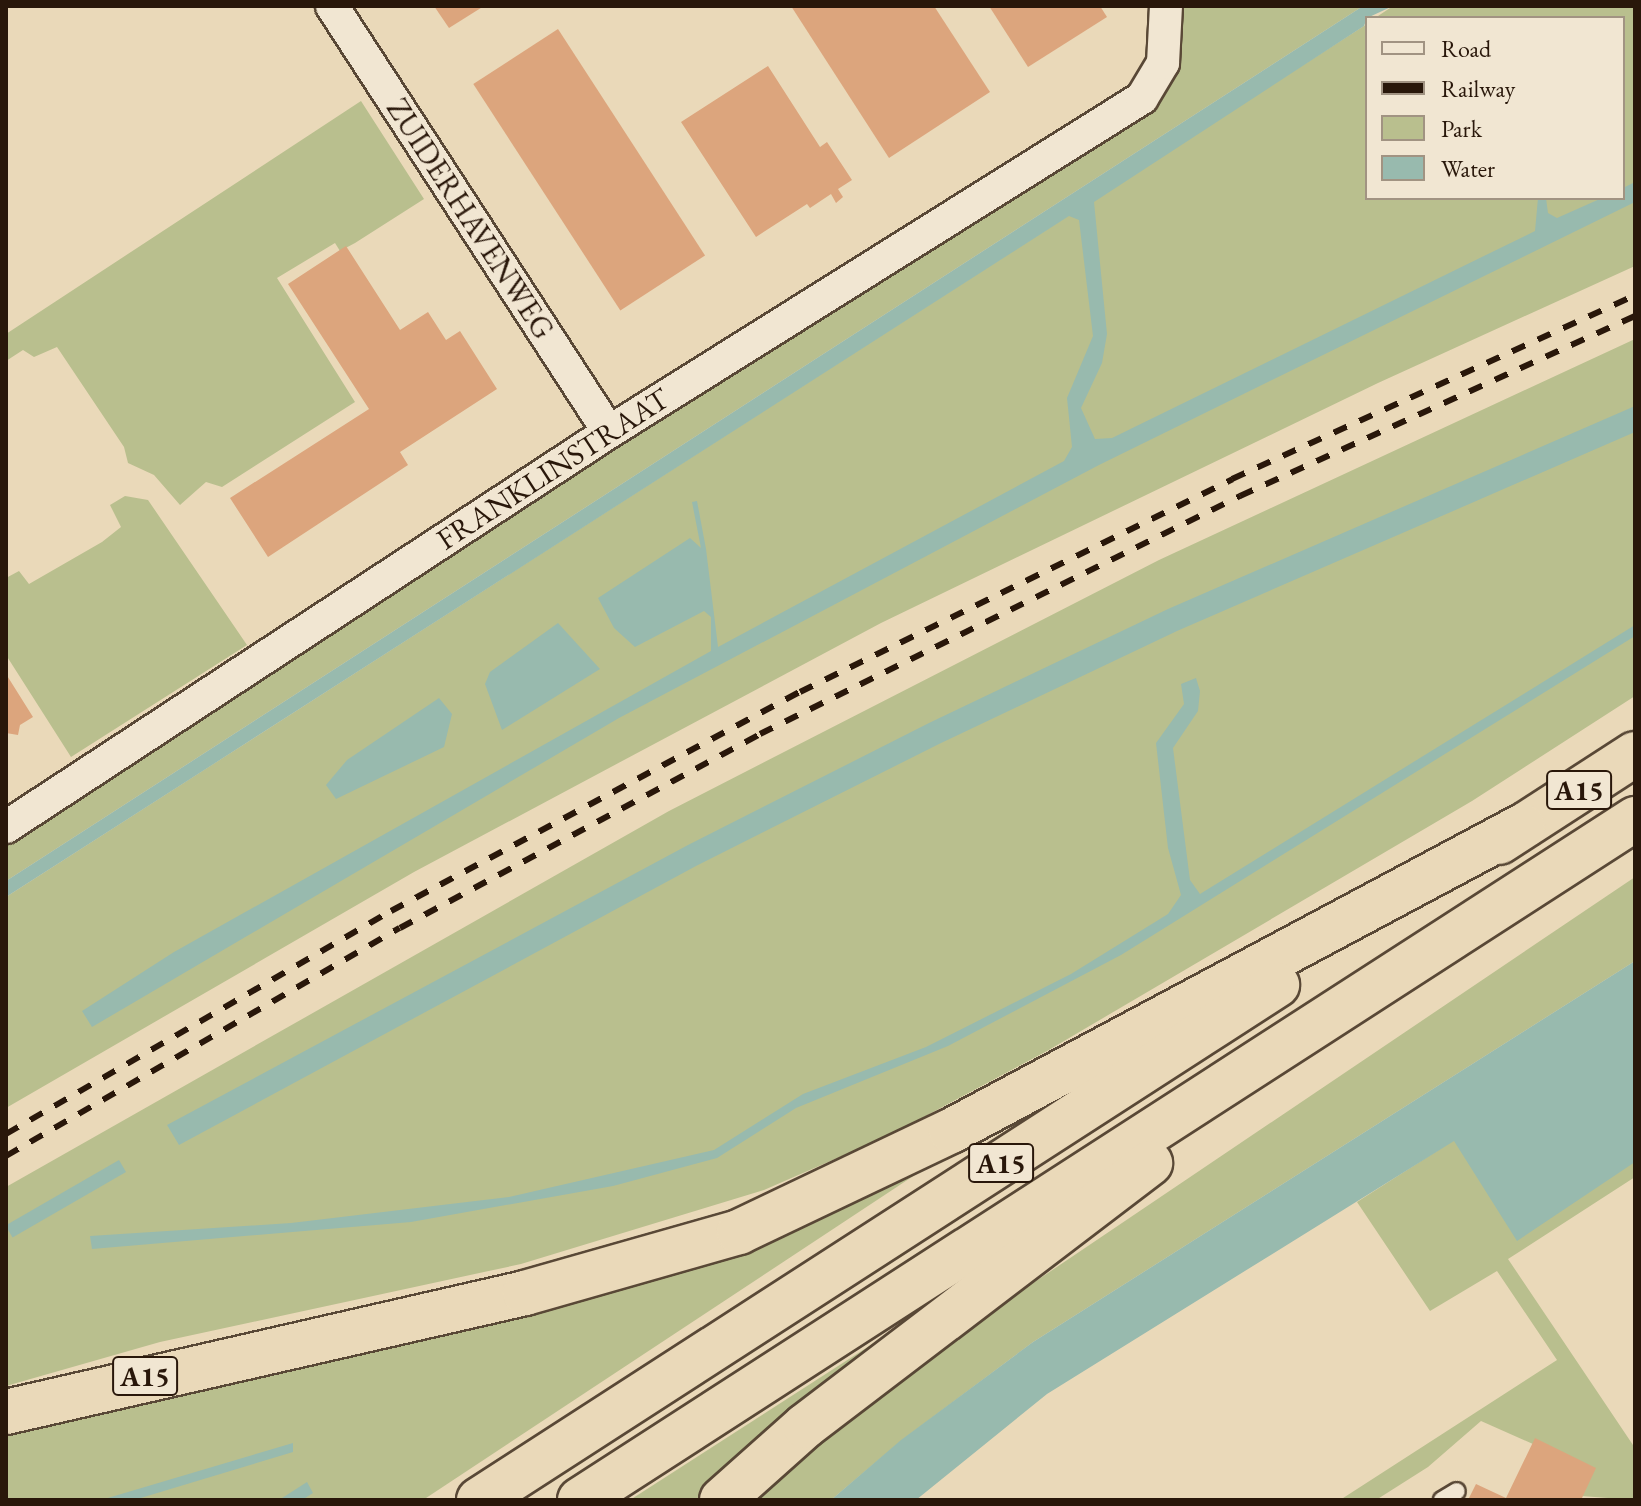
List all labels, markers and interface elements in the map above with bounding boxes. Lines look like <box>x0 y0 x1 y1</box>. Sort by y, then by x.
legend <box>1365 16 1625 200</box>
text: Road <box>1441 33 1491 64</box>
text: Railway <box>1441 73 1515 104</box>
street label: ZUIDERHAVENWEG <box>379 92 561 346</box>
text: Park <box>1441 113 1482 144</box>
text: Water <box>1441 153 1495 184</box>
street label: FRANKLINSTRAAT <box>430 380 676 558</box>
road number: A15 <box>1545 766 1613 814</box>
road number: A15 <box>967 1139 1035 1187</box>
road number: A15 <box>111 1352 179 1400</box>

